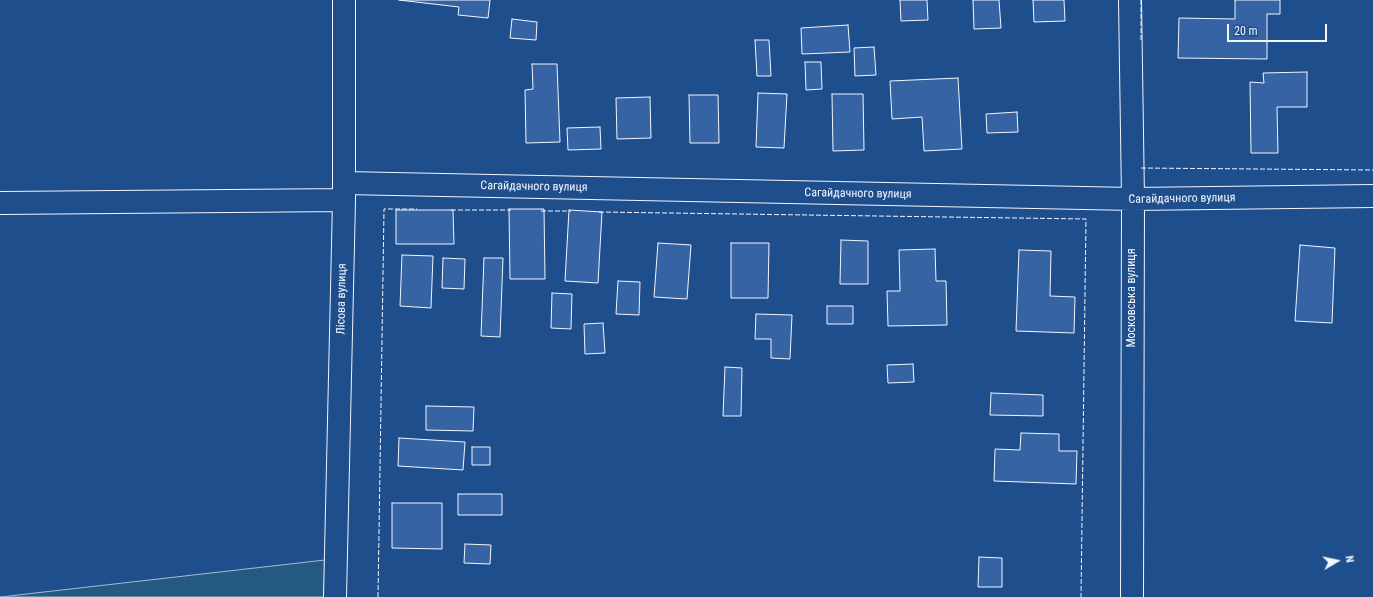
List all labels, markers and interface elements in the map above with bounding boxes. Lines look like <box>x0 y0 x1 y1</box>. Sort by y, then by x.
scale bar <box>1229 16 1329 42</box>
text: 20 m <box>1234 24 1258 38</box>
street label: Сагайдачного вулиця <box>480 179 588 195</box>
street label: Сагайдачного вулиця <box>804 186 912 202</box>
street label: Сагайдачного вулиця <box>1128 191 1236 207</box>
street label: Московська вулиця <box>1125 248 1139 348</box>
street label: Лісова вулиця <box>334 263 350 335</box>
north arrow <box>1317 541 1357 581</box>
text: N <box>1342 555 1356 563</box>

